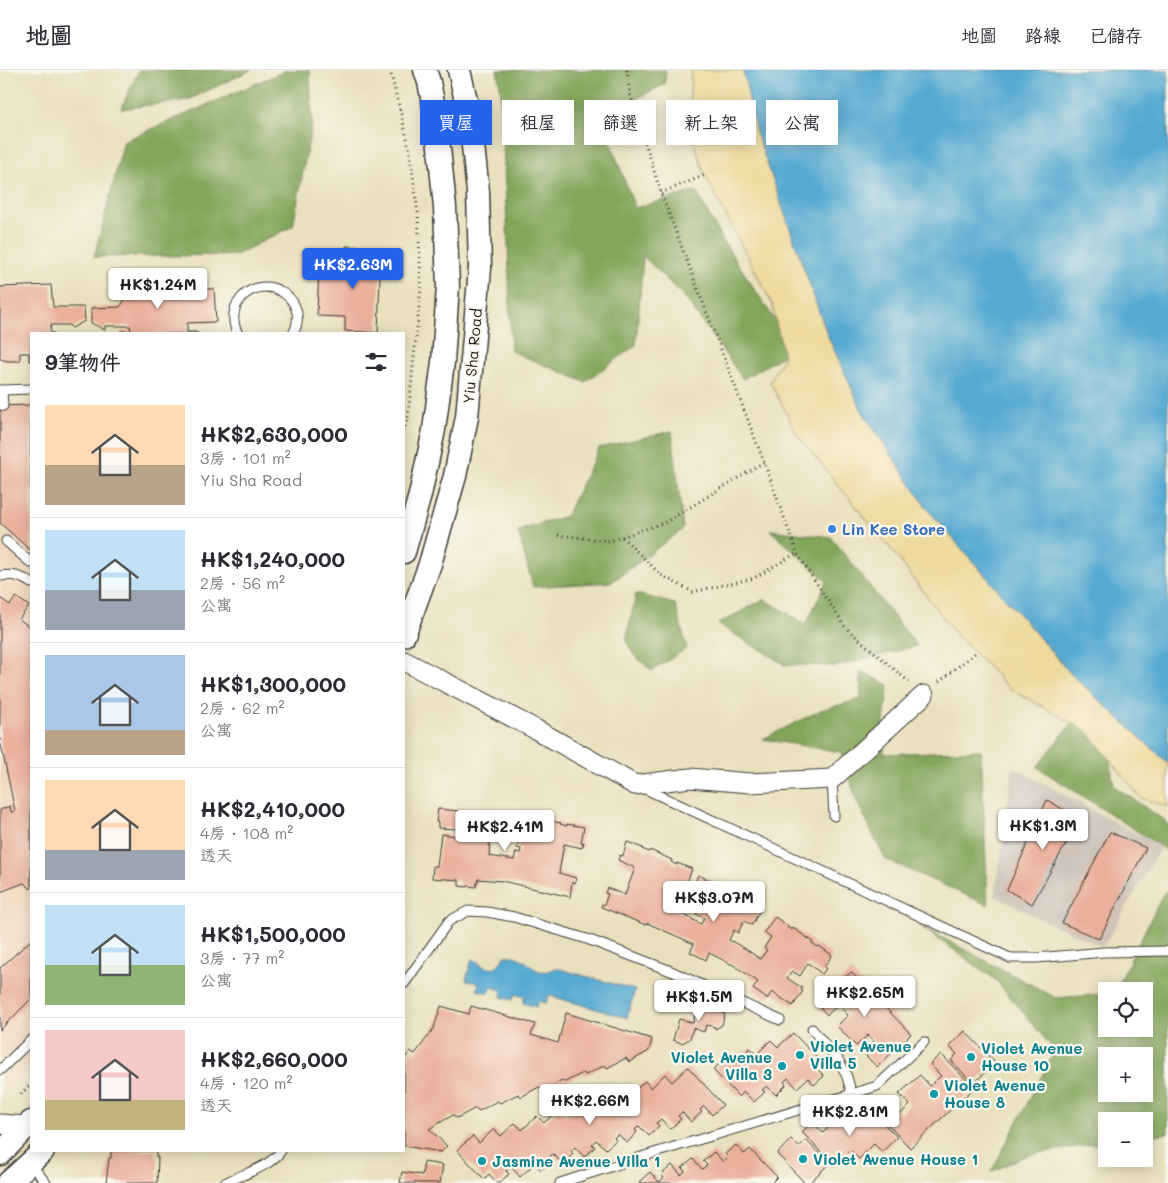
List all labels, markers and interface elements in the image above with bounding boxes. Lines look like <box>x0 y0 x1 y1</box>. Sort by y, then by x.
text: 地圖 <box>25 19 73 50</box>
text: 地圖 <box>961 23 997 47</box>
text: 路線 <box>1025 23 1061 47</box>
text: 已儲存 <box>1089 23 1143 47</box>
chip: 買屋 <box>420 100 492 145</box>
chip: 租屋 <box>502 100 574 145</box>
chip: 篩選 <box>584 100 656 145</box>
chip: 新上架 <box>666 100 756 145</box>
chip: 公寓 <box>766 100 838 145</box>
pin: HK$2.63M <box>301 248 405 290</box>
text: HK$2.63M <box>313 253 393 274</box>
pin: HK$1.24M <box>106 268 210 310</box>
text: HK$1.24M <box>119 273 197 294</box>
street label: Yiu Sha Road <box>458 307 486 405</box>
text: 9筆物件 <box>45 348 121 375</box>
icon: filters <box>362 348 390 376</box>
text: HK$2,630,000 <box>200 420 348 447</box>
icon: home <box>85 425 145 485</box>
text: 3房 · 101 m² <box>200 447 291 468</box>
text: Yiu Sha Road <box>200 469 302 490</box>
place label: Lin Kee Store <box>842 519 945 539</box>
marker: Lin Kee Store <box>826 523 838 535</box>
text: HK$1,240,000 <box>200 545 345 572</box>
icon: home <box>85 550 145 610</box>
text: 2房 · 56 m² <box>200 572 285 593</box>
text: 公寓 <box>200 594 232 615</box>
text: HK$1,300,000 <box>200 670 346 697</box>
icon: home <box>85 675 145 735</box>
text: 2房 · 62 m² <box>200 697 285 718</box>
text: 公寓 <box>200 719 232 740</box>
text: HK$2,410,000 <box>200 795 345 822</box>
icon: home <box>85 800 145 860</box>
pin: HK$1.3M <box>997 808 1089 851</box>
pin: HK$2.41M <box>453 810 557 852</box>
text: HK$1.3M <box>1009 814 1077 835</box>
text: HK$2.41M <box>466 815 544 836</box>
text: 4房 · 108 m² <box>200 822 293 843</box>
text: 透天 <box>200 844 232 865</box>
pin: HK$3.07M <box>662 880 766 923</box>
text: HK$3.07M <box>674 886 754 907</box>
text: HK$1,500,000 <box>200 920 346 947</box>
icon: home <box>85 925 145 985</box>
text: 3房 · 77 m² <box>200 947 284 968</box>
text: 公寓 <box>200 969 232 990</box>
pin: HK$2.65M <box>813 976 917 1018</box>
pin: HK$1.5M <box>653 980 745 1022</box>
text: HK$2.65M <box>825 981 905 1002</box>
map controls <box>1098 982 1153 1167</box>
button: locate <box>1098 982 1153 1037</box>
text: HK$1.5M <box>665 985 733 1006</box>
place label: Violet Avenue Villa 5 <box>810 1036 911 1073</box>
place label: Violet Avenue House 10 <box>981 1038 1082 1075</box>
text: HK$2,660,000 <box>200 1045 348 1072</box>
place label: Violet Avenue Villa 3 <box>671 1047 772 1084</box>
button: + <box>1098 1047 1153 1102</box>
marker: Violet Avenue Villa 5 <box>794 1049 806 1061</box>
icon: home <box>85 1050 145 1110</box>
marker: Violet Avenue House 10 <box>965 1051 977 1063</box>
marker: Violet Avenue Villa 3 <box>776 1060 788 1072</box>
text: 4房 · 120 m² <box>200 1072 292 1093</box>
place label: Violet Avenue House 8 <box>944 1075 1045 1112</box>
pin: HK$2.66M <box>538 1084 642 1126</box>
marker: Violet Avenue House 8 <box>928 1088 940 1100</box>
text: HK$2.66M <box>550 1089 630 1110</box>
text: 透天 <box>200 1094 232 1115</box>
pin: HK$2.81M <box>798 1094 902 1137</box>
text: HK$2.81M <box>811 1100 889 1121</box>
button: − <box>1098 1112 1153 1167</box>
place label: Violet Avenue House 1 <box>813 1149 978 1169</box>
place label: Jasmine Avenue Villa 1 <box>492 1151 661 1171</box>
marker: Violet Avenue House 1 <box>797 1153 809 1165</box>
marker: Jasmine Avenue Villa 1 <box>476 1155 488 1167</box>

